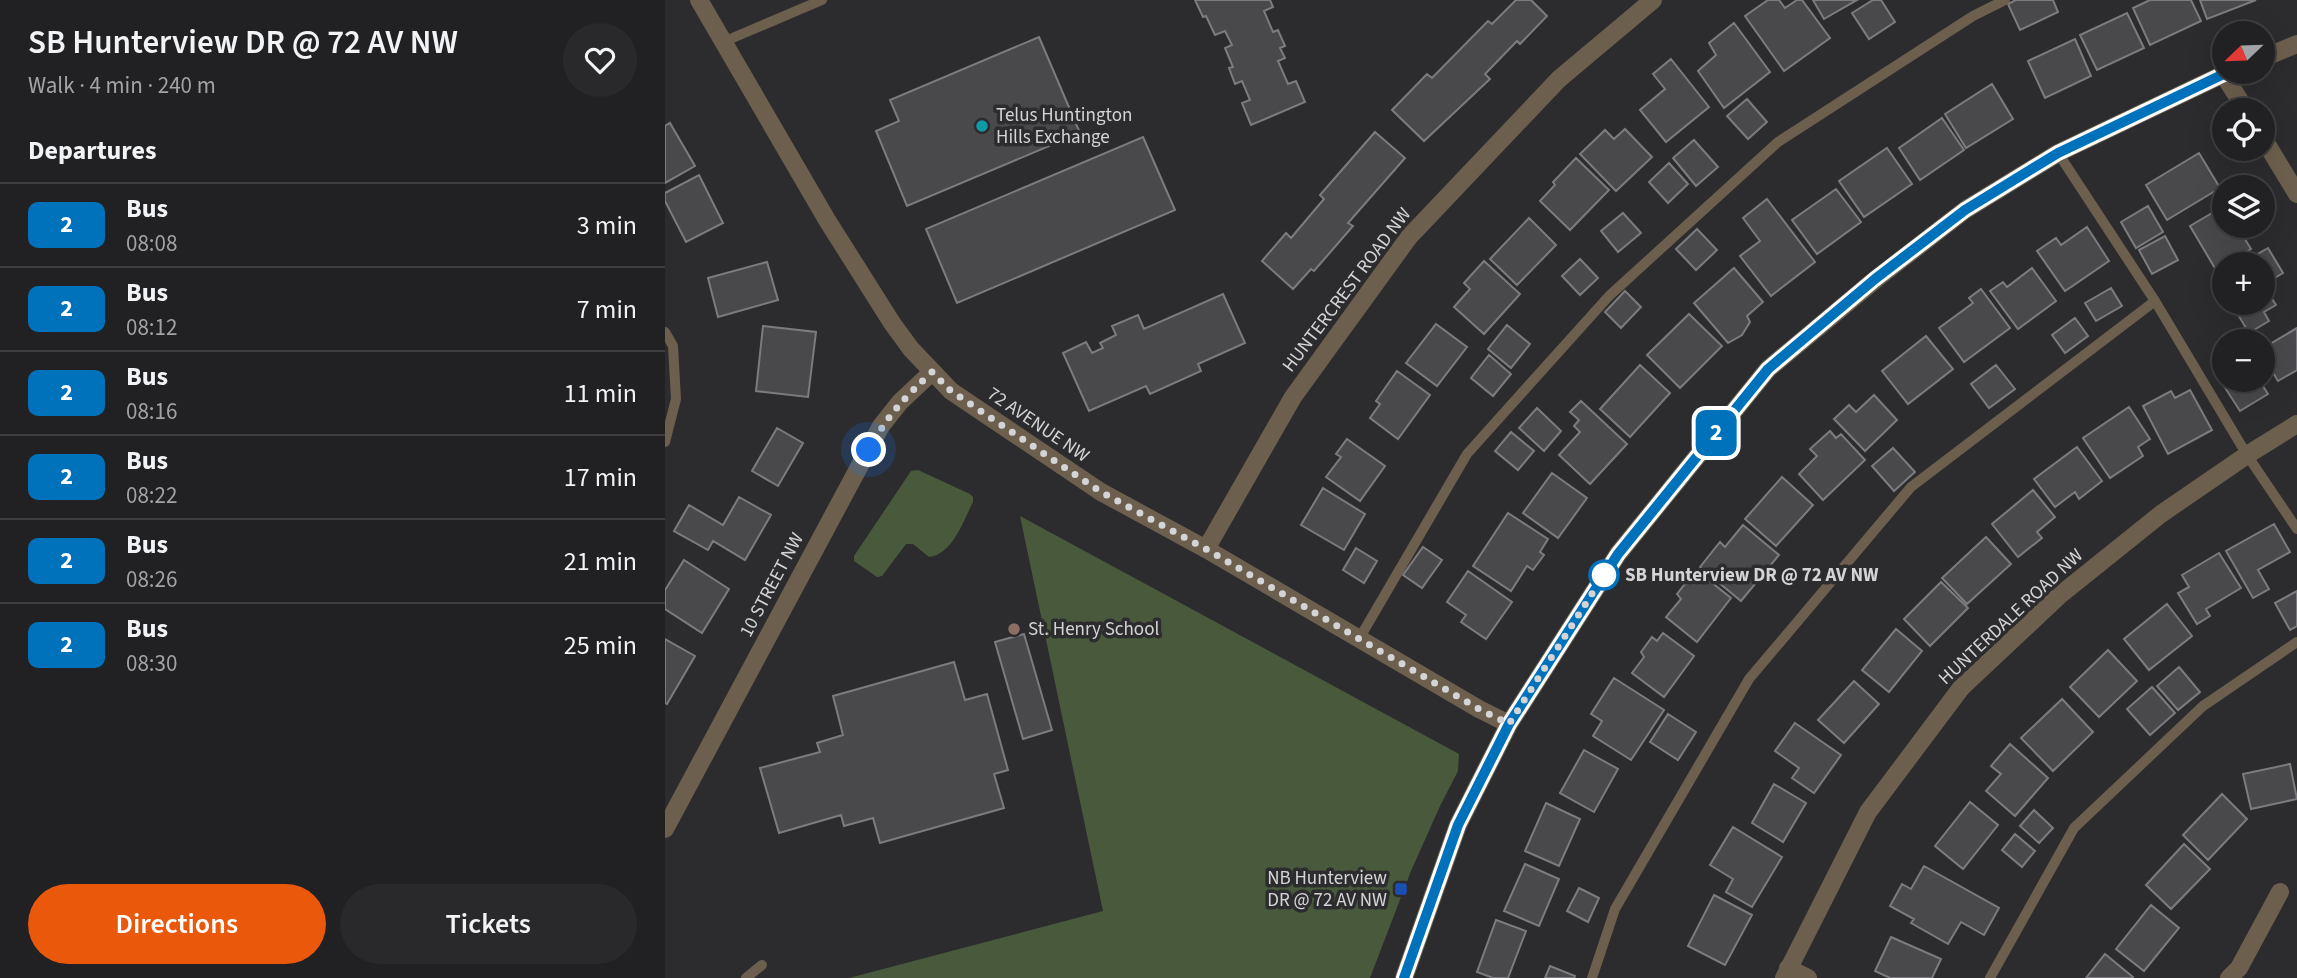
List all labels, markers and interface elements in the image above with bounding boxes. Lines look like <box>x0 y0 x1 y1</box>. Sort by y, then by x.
text: SB Hunterview DR @ 72 AV NW <box>28 19 458 66</box>
north arrow <box>2212 21 2275 84</box>
map controls <box>2212 21 2275 392</box>
button: heart <box>563 23 637 97</box>
text: Walk · 4 min · 240 m <box>28 69 216 102</box>
button: locate <box>2212 98 2275 161</box>
place label: Telus Huntington Hills Exchange <box>996 102 1132 151</box>
marker: Telus Huntington Hills Exchange <box>974 118 990 134</box>
text: Departures <box>28 132 156 169</box>
button: layers <box>2212 175 2275 238</box>
text: Bus <box>126 190 168 227</box>
street label: HUNTERCREST ROAD NW <box>1276 202 1418 378</box>
text: 2 <box>60 207 73 242</box>
text: 3 min <box>577 207 637 244</box>
text: 08:08 <box>126 227 177 260</box>
button: + <box>2212 252 2275 315</box>
text: Bus <box>126 274 168 311</box>
text: 2 <box>60 291 73 326</box>
text: 7 min <box>577 291 637 328</box>
text: 08:12 <box>126 311 177 344</box>
button: − <box>2212 329 2275 392</box>
text: Bus <box>126 358 168 395</box>
text: 2 <box>60 375 73 410</box>
text: 11 min <box>564 375 637 412</box>
street label: 72 AVENUE NW <box>981 381 1095 469</box>
text: 08:16 <box>126 395 177 428</box>
line badge: 2 <box>1693 410 1739 456</box>
text: 2 <box>1710 415 1722 450</box>
your location <box>851 432 886 467</box>
text: Bus <box>126 442 168 479</box>
text: 2 <box>60 459 73 494</box>
text: 17 min <box>564 459 637 496</box>
text: 08:22 <box>126 479 177 512</box>
text: Bus <box>126 526 168 563</box>
street label: 10 STREET NW <box>733 528 811 642</box>
text: 2 <box>60 543 73 578</box>
text: 21 min <box>564 543 637 580</box>
street label: HUNTERDALE ROAD NW <box>1933 543 2089 691</box>
marker: SB Hunterview DR @ 72 AV NW <box>1589 560 1619 590</box>
place label: SB Hunterview DR @ 72 AV NW <box>1625 562 1879 589</box>
text: 08:26 <box>126 563 177 596</box>
text: Bus <box>126 610 168 647</box>
place label: St. Henry School <box>1028 616 1159 643</box>
marker: St. Henry School <box>1006 621 1022 637</box>
text: 2 <box>60 627 73 662</box>
text: 25 min <box>564 627 637 664</box>
text: 08:30 <box>126 647 177 680</box>
place label: NB Hunterview DR @ 72 AV NW <box>1267 865 1387 914</box>
marker: NB Hunterview DR @ 72 AV NW <box>1393 881 1409 897</box>
button: Directions <box>28 884 326 964</box>
button: Tickets <box>340 884 637 964</box>

